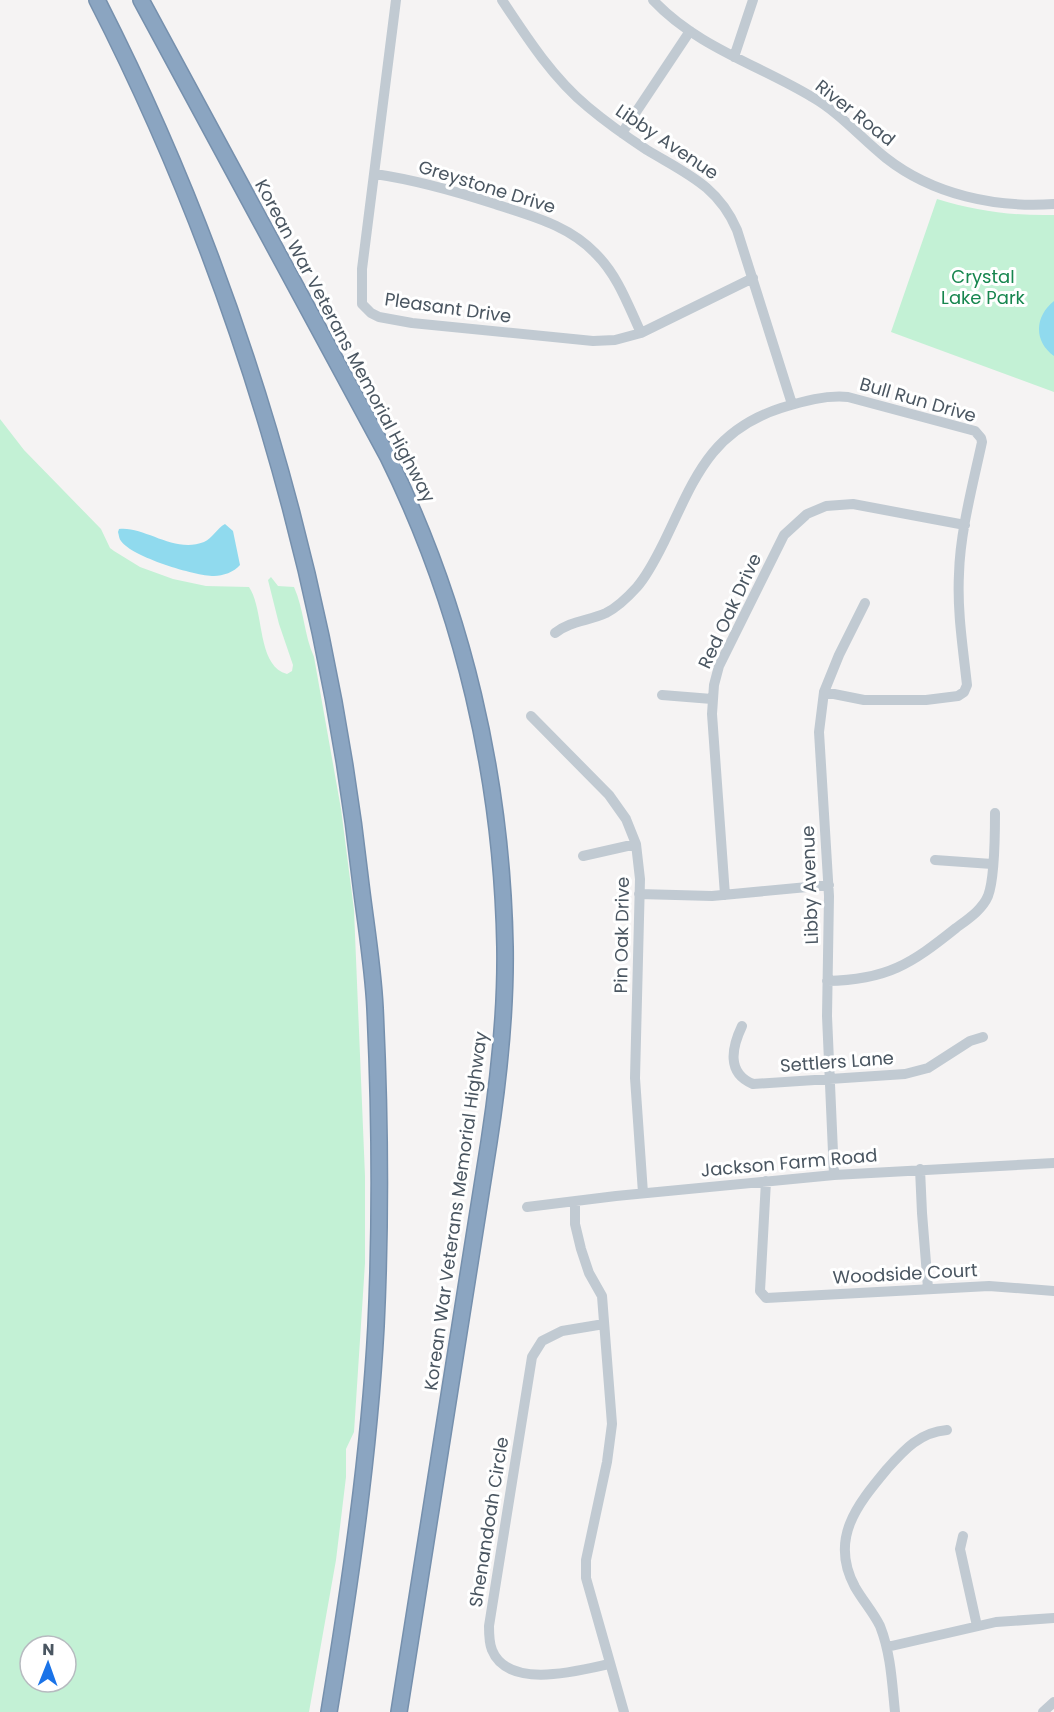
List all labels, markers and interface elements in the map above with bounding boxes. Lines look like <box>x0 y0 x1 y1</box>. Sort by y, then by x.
street label: River Road <box>810 74 900 152</box>
street label: Libby Avenue <box>611 98 724 185</box>
street label: Greystone Drive <box>416 154 559 219</box>
street label: Korean War Veterans Memorial Highway <box>249 175 442 507</box>
park label: Crystal Lake Park <box>941 264 1026 310</box>
street label: Pleasant Drive <box>383 286 513 329</box>
street label: Bull Run Drive <box>857 371 979 428</box>
street label: Red Oak Drive <box>692 549 767 673</box>
street label: Libby Avenue <box>795 825 824 945</box>
street label: Pin Oak Drive <box>608 876 635 994</box>
street label: Korean War Veterans Memorial Highway <box>418 1030 493 1392</box>
street label: Settlers Lane <box>779 1045 895 1078</box>
street label: Jackson Farm Road <box>700 1142 878 1183</box>
street label: Woodside Court <box>832 1257 978 1290</box>
street label: Shenandoah Circle <box>463 1435 514 1609</box>
north arrow <box>18 1634 78 1694</box>
text: N <box>42 1638 54 1661</box>

